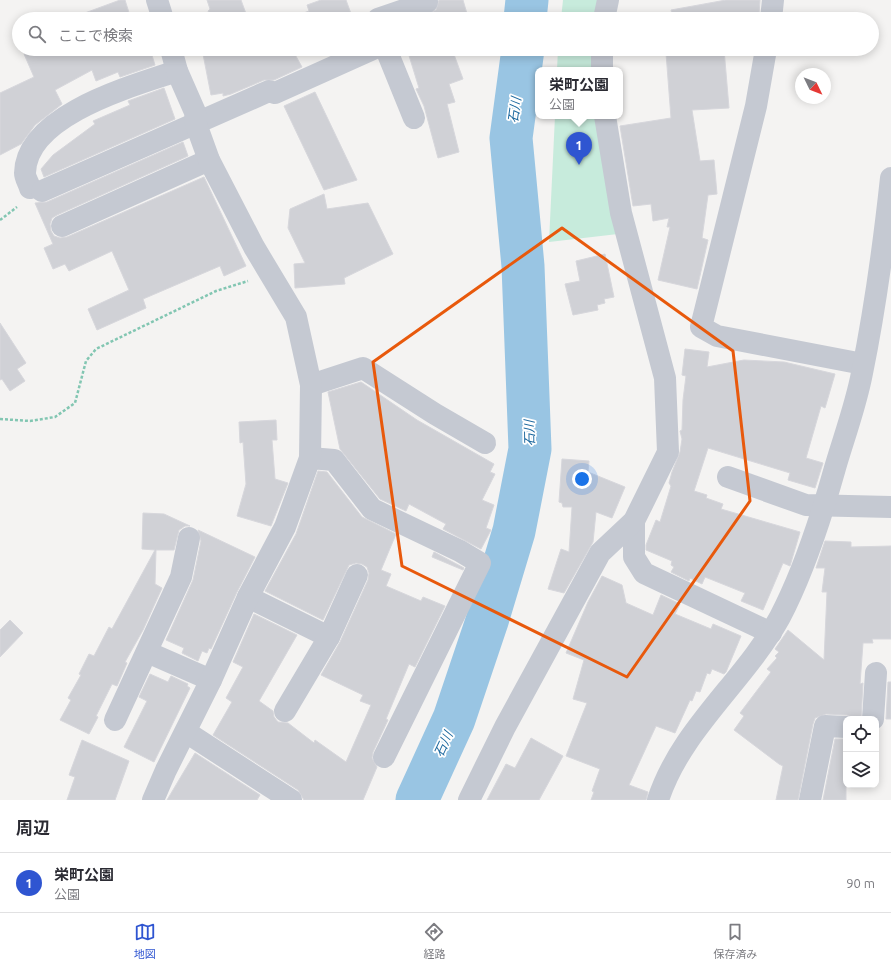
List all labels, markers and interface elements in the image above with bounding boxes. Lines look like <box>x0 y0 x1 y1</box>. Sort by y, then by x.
search box <box>12 12 879 56</box>
icon: search <box>26 23 48 45</box>
text: ここで検索 <box>58 27 133 44</box>
popup <box>535 67 623 119</box>
north arrow <box>795 68 831 104</box>
text: 栄町公園 <box>549 76 609 93</box>
water label: 石川 <box>505 94 523 124</box>
text: 公園 <box>549 97 575 111</box>
pin: 1 <box>566 132 592 165</box>
water label: 石川 <box>522 418 536 446</box>
your location <box>572 469 592 489</box>
map controls <box>843 716 879 788</box>
button: locate <box>843 716 879 752</box>
water label: 石川 <box>431 727 456 759</box>
button: layers <box>843 752 879 788</box>
text: 周辺 <box>16 818 50 837</box>
text: 栄町公園 <box>54 866 114 883</box>
text: 1 <box>25 876 33 890</box>
text: 90 m <box>846 876 875 890</box>
text: 公園 <box>54 887 80 901</box>
tab: 地図 <box>134 921 156 961</box>
tab: 経路 <box>423 921 445 961</box>
tab: 保存済み <box>713 921 757 961</box>

